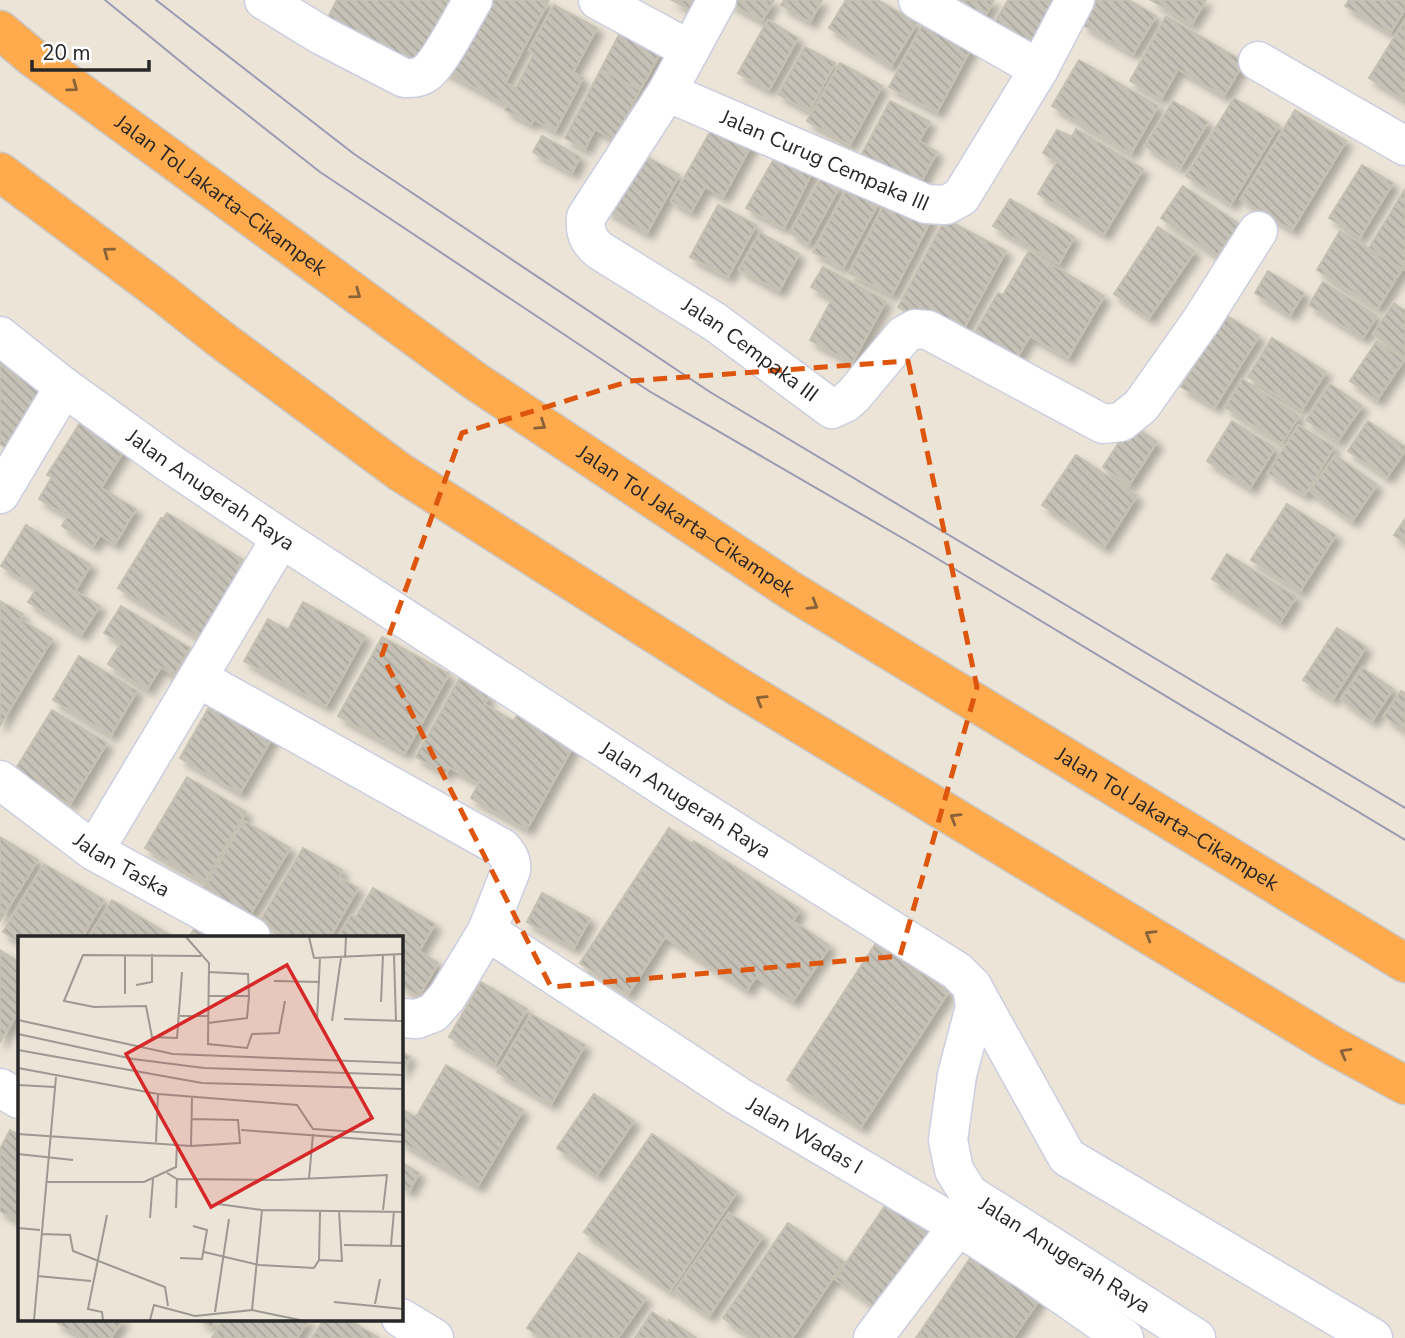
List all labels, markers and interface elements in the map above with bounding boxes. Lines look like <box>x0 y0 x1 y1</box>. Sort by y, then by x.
scale bar <box>32 28 149 72</box>
text: 20 m <box>42 39 91 67</box>
one-way arrow <box>65 79 78 91</box>
street label: Jalan Curug Cempaka III <box>715 102 933 218</box>
street label: Jalan Tol Jakarta–Cikampek <box>109 108 333 282</box>
one-way arrow <box>103 248 115 260</box>
one-way arrow <box>348 285 361 298</box>
street label: Jalan Cempaka III <box>676 290 824 408</box>
one-way arrow <box>534 417 547 430</box>
street label: Jalan Anugerah Raya <box>120 422 300 557</box>
street label: Jalan Tol Jakarta–Cikampek <box>571 438 801 604</box>
one-way arrow <box>805 596 818 609</box>
one-way arrow <box>755 696 768 709</box>
street label: Jalan Anugerah Raya <box>594 734 776 865</box>
street label: Jalan Tol Jakarta–Cikampek <box>1050 740 1284 897</box>
one-way arrow <box>950 813 963 826</box>
street label: Jalan Taska <box>67 826 175 904</box>
one-way arrow <box>1145 931 1158 944</box>
inset map <box>18 936 402 1320</box>
one-way arrow <box>1340 1047 1352 1061</box>
street label: Jalan Wadas I <box>741 1090 868 1181</box>
street label: Jalan Anugerah Raya <box>973 1190 1156 1320</box>

